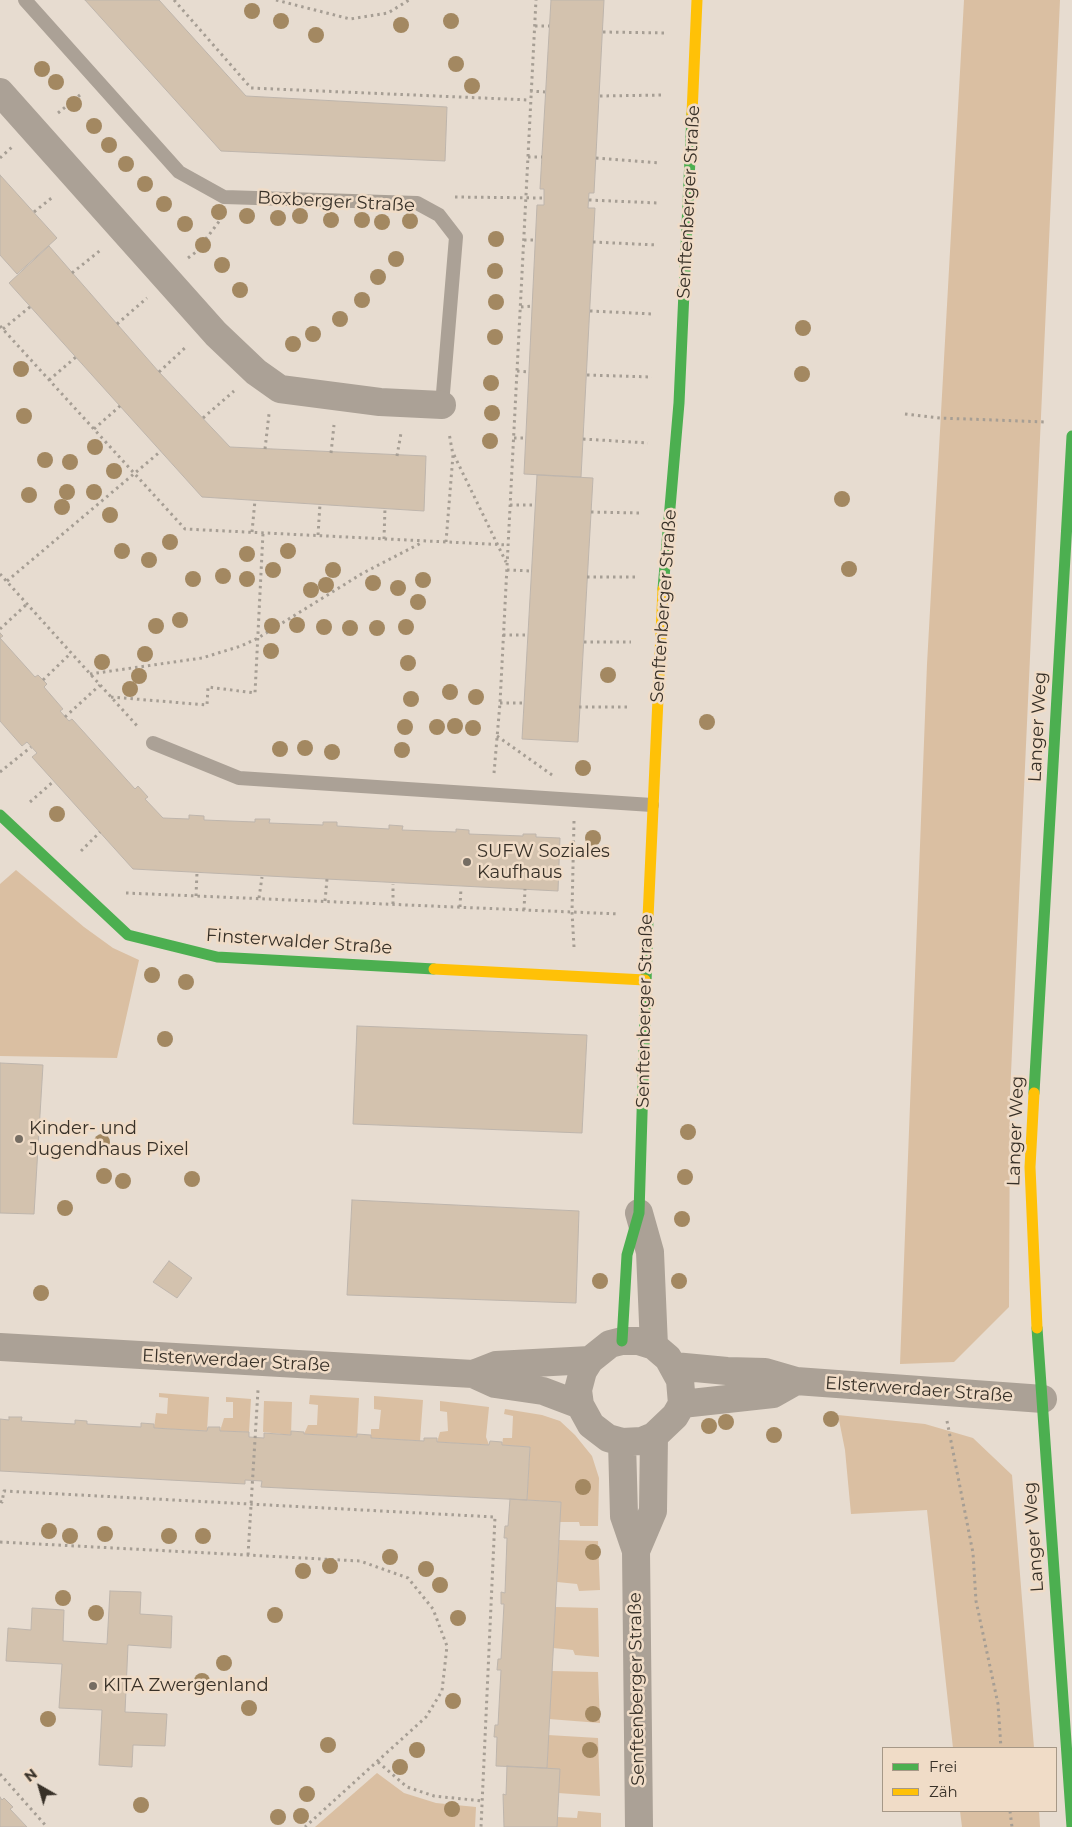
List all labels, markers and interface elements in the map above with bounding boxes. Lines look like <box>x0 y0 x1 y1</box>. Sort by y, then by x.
street label: Senftenberger Straße <box>673 105 705 299</box>
street label: Boxberger Straße <box>257 187 415 217</box>
street label: Senftenberger Straße <box>646 509 682 703</box>
street label: Langer Weg <box>1024 671 1052 783</box>
place label: SUFW Soziales Kaufhaus <box>477 841 610 884</box>
marker: SUFW Soziales Kaufhaus <box>461 856 473 868</box>
street label: Senftenberger Straße <box>633 914 657 1108</box>
street label: Finsterwalder Straße <box>205 925 393 959</box>
street label: Langer Weg <box>1003 1075 1029 1187</box>
place label: Kinder- und Jugendhaus Pixel <box>29 1118 189 1160</box>
marker: Kinder- und Jugendhaus Pixel <box>13 1133 25 1145</box>
street label: Elsterwerdaer Straße <box>141 1345 331 1377</box>
street label: Elsterwerdaer Straße <box>824 1373 1014 1407</box>
street label: Langer Weg <box>1019 1481 1049 1593</box>
street label: Senftenberger Straße <box>625 1592 649 1786</box>
place label: KITA Zwergenland <box>103 1675 269 1697</box>
marker: KITA Zwergenland <box>87 1680 99 1692</box>
legend <box>882 1747 1057 1812</box>
text: Frei <box>929 1757 957 1776</box>
north arrow <box>15 1762 65 1812</box>
text: N <box>21 1765 41 1786</box>
text: Zäh <box>929 1782 958 1801</box>

